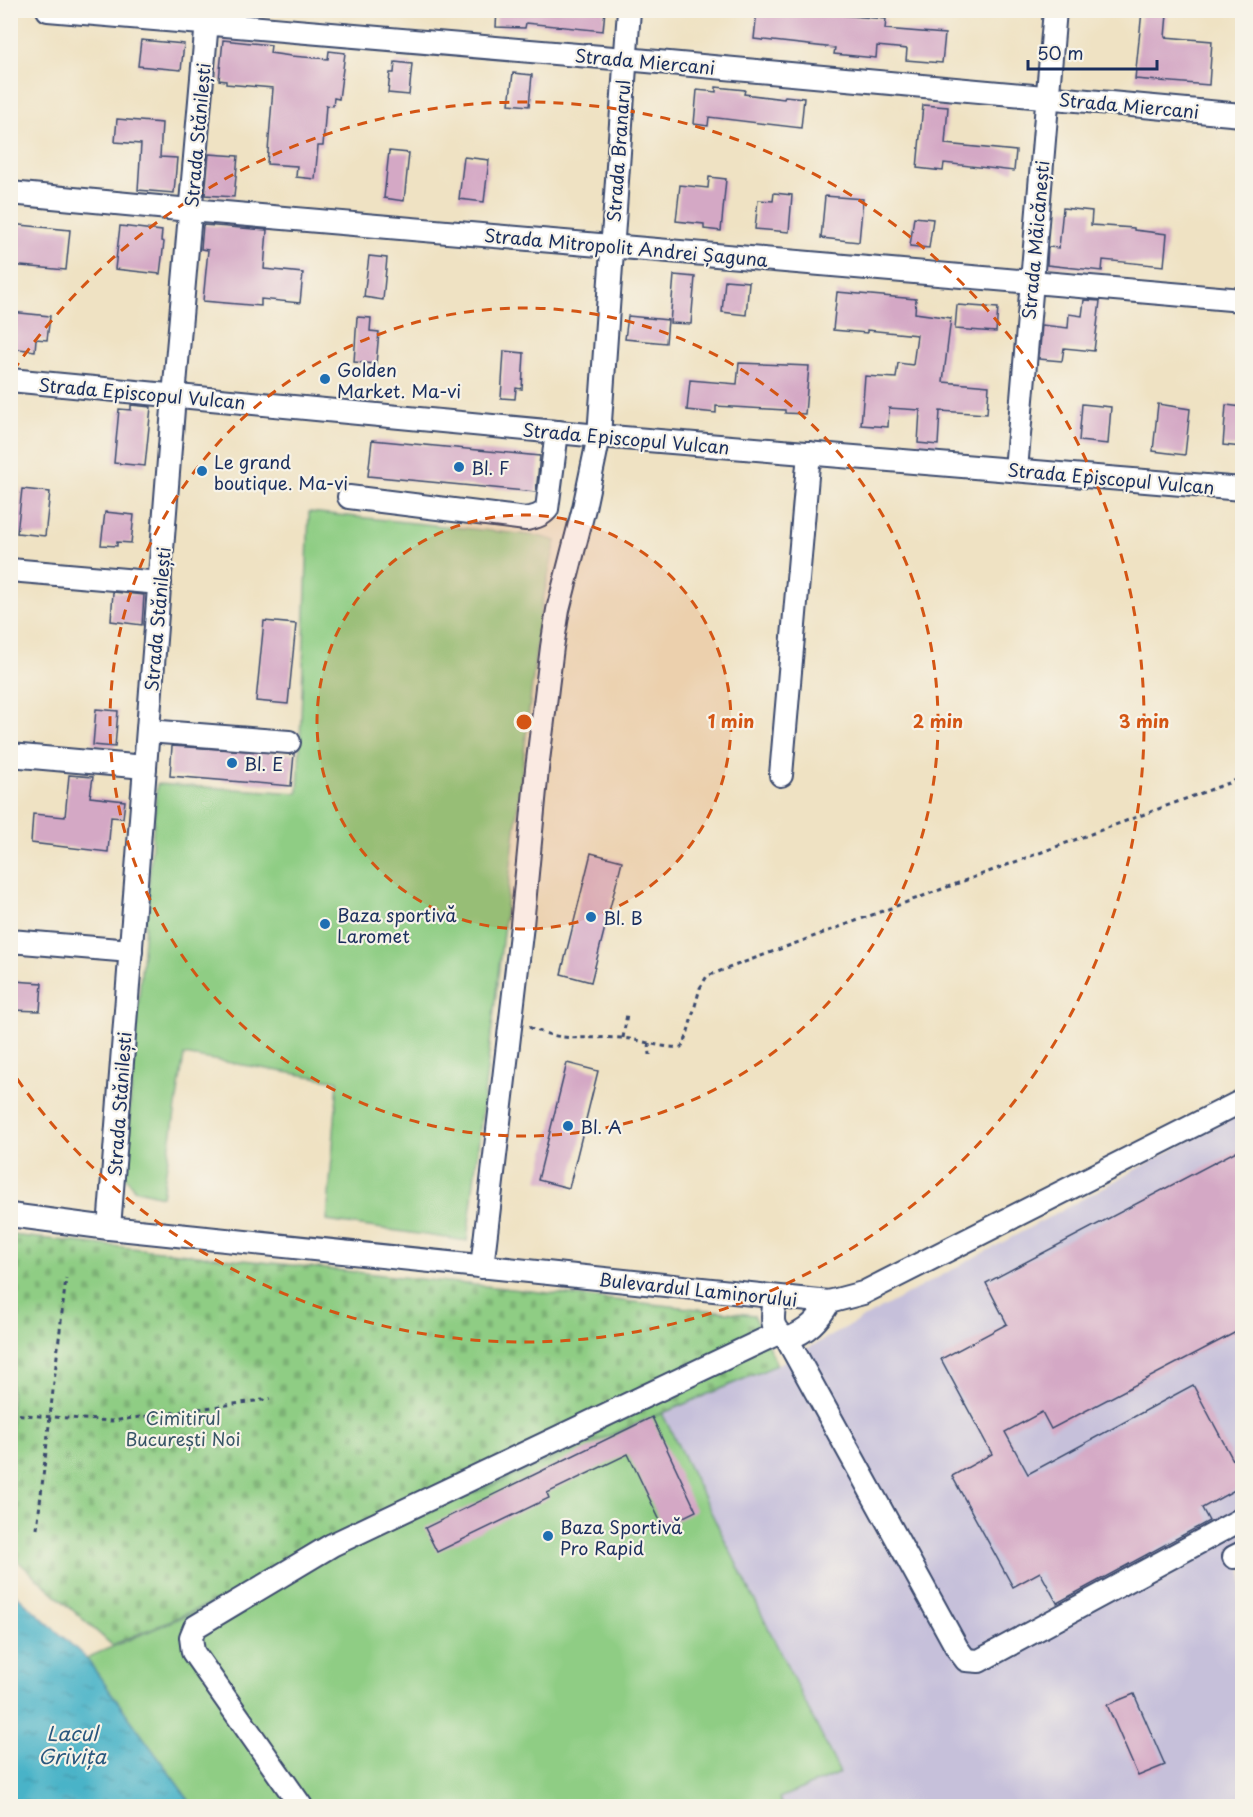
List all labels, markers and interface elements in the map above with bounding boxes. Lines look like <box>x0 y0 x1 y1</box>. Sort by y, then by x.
scale bar <box>1028 33 1157 71</box>
text: 50 m <box>1037 39 1084 66</box>
street label: Strada Miercani <box>574 41 716 81</box>
street label: Strada Stănilești <box>177 62 217 208</box>
street label: Strada Branarul <box>600 79 636 223</box>
street label: Strada Miercani <box>1058 85 1200 125</box>
street label: Strada Măicănești <box>1015 159 1055 321</box>
street label: Strada Mitropolit Andrei Șaguna <box>483 221 770 273</box>
place label: Golden Market. Ma-vi <box>337 356 461 404</box>
street label: Strada Episcopul Vulcan <box>37 371 247 415</box>
marker: Golden Market. Ma-vi <box>318 372 332 386</box>
street label: Strada Episcopul Vulcan <box>521 416 731 460</box>
place label: Le grand boutique. Ma-vi <box>214 448 348 496</box>
place label: Bl. F <box>471 454 509 481</box>
street label: Strada Episcopul Vulcan <box>1006 456 1216 500</box>
marker: Bl. F <box>452 460 466 474</box>
marker: Le grand boutique. Ma-vi <box>195 464 209 478</box>
street label: Strada Stănilești <box>137 546 177 692</box>
text: 1 min <box>708 707 754 734</box>
text: 2 min <box>913 707 963 734</box>
text: 3 min <box>1119 707 1169 734</box>
centre of rings <box>514 712 534 732</box>
place label: Bl. E <box>244 750 283 777</box>
marker: Bl. E <box>225 756 239 770</box>
place label: Baza sportivă Laromet <box>337 901 457 949</box>
place label: Bl. B <box>603 904 643 931</box>
marker: Bl. B <box>584 910 598 924</box>
marker: Baza sportivă Laromet <box>318 917 332 931</box>
street label: Strada Stănilești <box>100 1031 138 1177</box>
place label: Bl. A <box>580 1113 622 1140</box>
marker: Bl. A <box>561 1119 575 1133</box>
street label: Bulevardul Laminorului <box>597 1265 799 1313</box>
park label: Cimitirul București Noi <box>126 1404 240 1452</box>
place label: Baza Sportivă Pro Rapid <box>560 1513 683 1561</box>
marker: Baza Sportivă Pro Rapid <box>541 1529 555 1543</box>
water label: Lacul Grivița <box>38 1718 107 1771</box>

